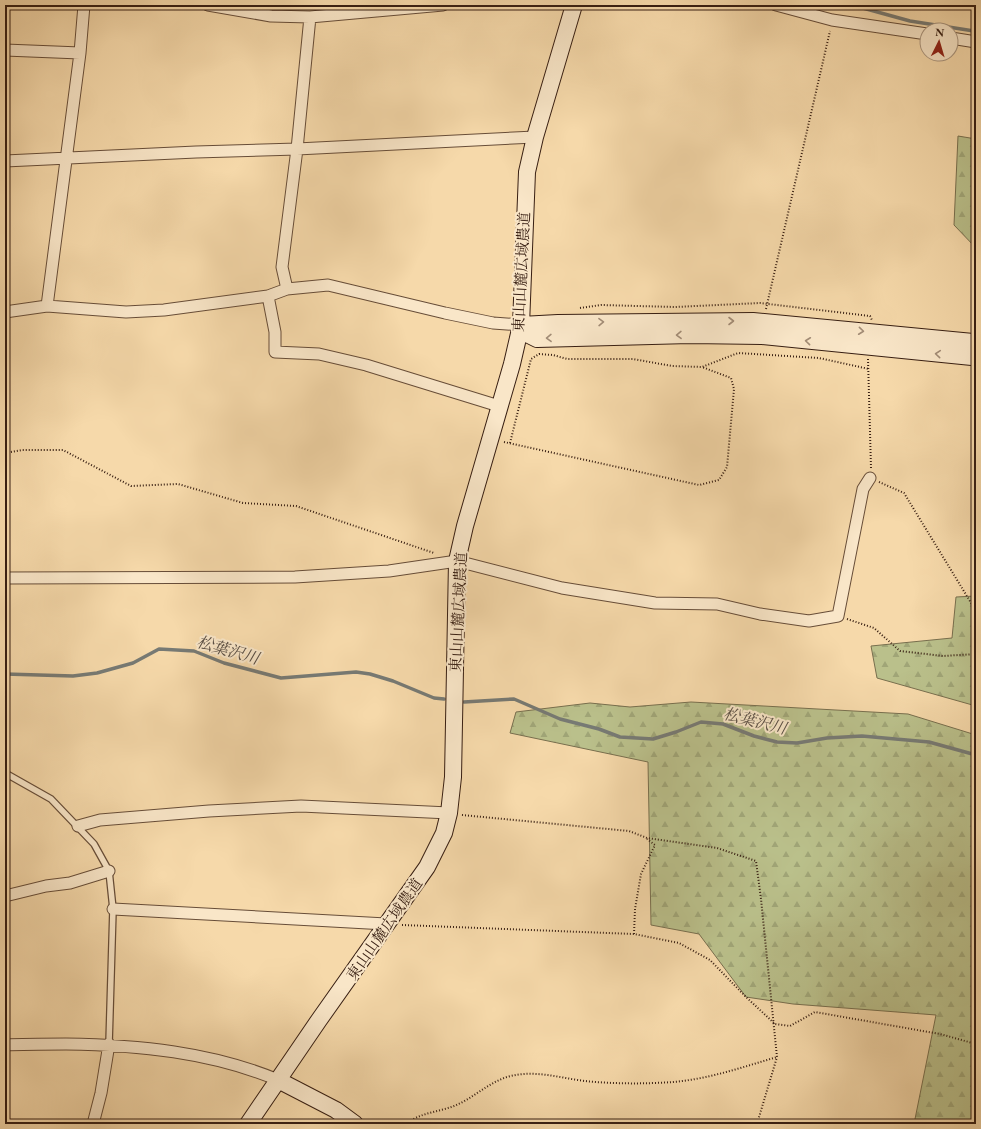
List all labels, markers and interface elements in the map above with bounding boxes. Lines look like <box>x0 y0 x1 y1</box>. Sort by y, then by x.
north arrow <box>919 22 959 62</box>
text: N <box>935 25 945 39</box>
street label: 東山山麓広域農道 <box>508 212 534 332</box>
one-way arrow <box>728 317 734 325</box>
one-way arrow <box>598 318 604 326</box>
one-way arrow <box>858 327 864 336</box>
one-way arrow <box>676 331 682 339</box>
one-way arrow <box>546 334 552 342</box>
one-way arrow <box>805 336 811 345</box>
one-way arrow <box>935 349 941 358</box>
street label: 東山山麓広域農道 <box>445 552 471 672</box>
water label: 松葉沢川 <box>194 631 264 669</box>
water label: 松葉沢川 <box>721 703 791 739</box>
street label: 東山山麓広域農道 <box>342 874 426 984</box>

